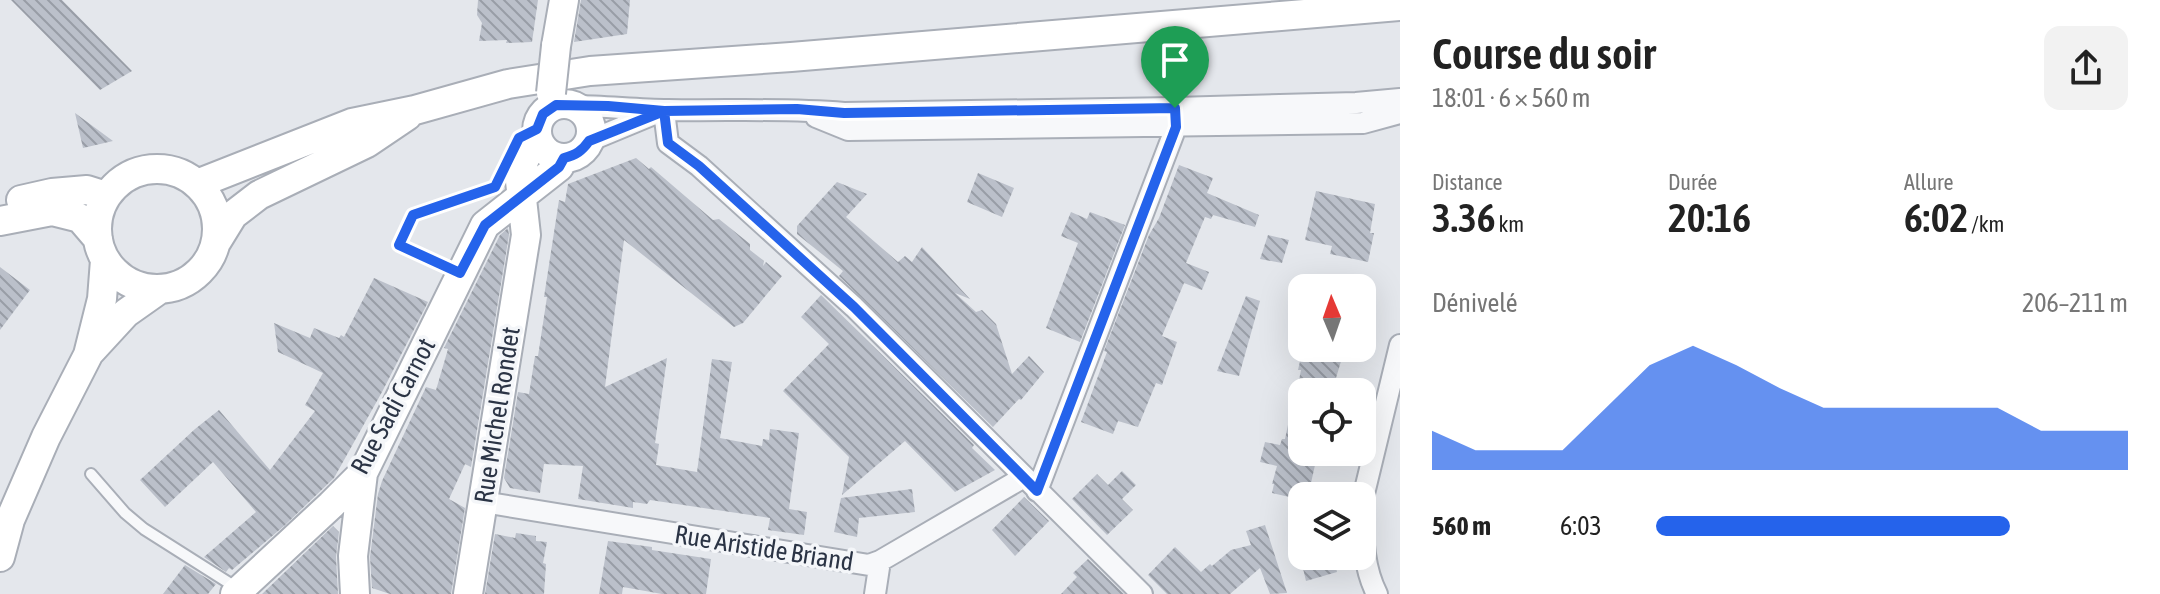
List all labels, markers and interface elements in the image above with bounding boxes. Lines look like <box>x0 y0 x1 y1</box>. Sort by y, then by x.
pin <box>1141 26 1209 108</box>
button: share <box>2044 26 2128 110</box>
text: Course du soir <box>1432 28 1656 78</box>
icon: arrive <box>1153 38 1197 82</box>
text: 18:01 · 6 × 560 m <box>1432 83 1591 113</box>
text: Distance <box>1432 169 1503 195</box>
text: Durée <box>1668 169 1717 195</box>
text: Allure <box>1904 169 1954 195</box>
text: 3.36 <box>1432 195 1496 240</box>
text: 20:16 <box>1668 195 1751 240</box>
text: 6:02 <box>1904 195 1968 240</box>
text: km <box>1496 211 1524 237</box>
text: /km <box>1968 211 2004 237</box>
north arrow <box>1288 274 1376 362</box>
map controls <box>1288 274 1376 570</box>
text: Dénivelé <box>1432 288 1518 318</box>
text: 206–211 m <box>2022 288 2128 318</box>
street label: Rue Michel Rondet <box>468 325 526 505</box>
street label: Rue Sadi Carnot <box>345 333 441 479</box>
button: locate <box>1288 378 1376 466</box>
button: layers <box>1288 482 1376 570</box>
text: 560 m <box>1432 511 1491 541</box>
text: 6:03 <box>1560 511 1602 541</box>
street label: Rue Aristide Briand <box>672 519 856 577</box>

